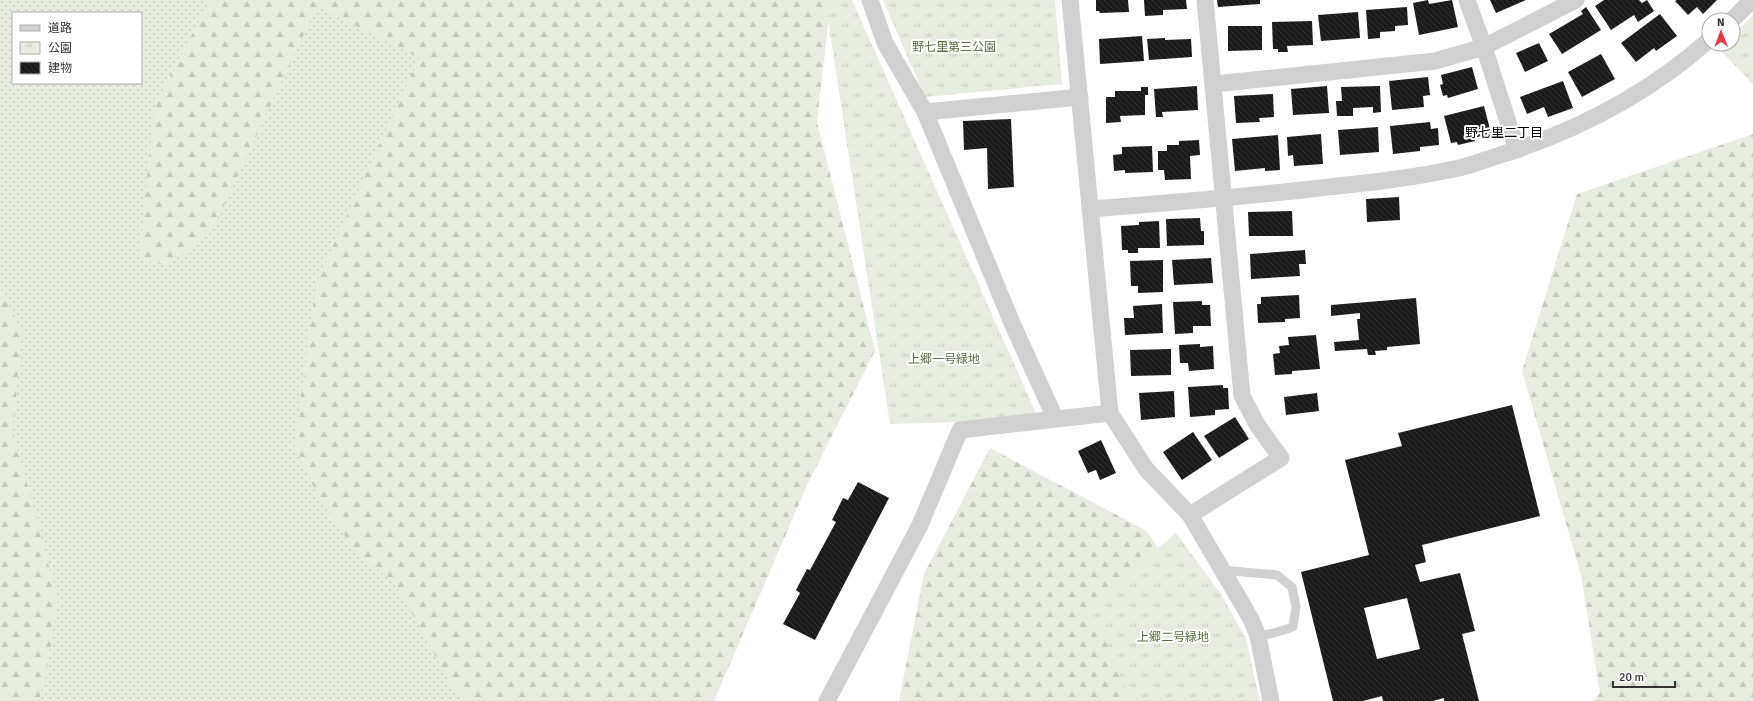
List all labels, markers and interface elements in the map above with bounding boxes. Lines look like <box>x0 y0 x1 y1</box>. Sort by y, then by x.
legend <box>12 12 142 84</box>
north arrow <box>1701 12 1741 52</box>
text: N <box>1717 16 1725 29</box>
text: 道路 <box>48 21 72 36</box>
park label: 野七里第三公園 <box>912 40 996 55</box>
text: 公園 <box>48 41 72 56</box>
text: 建物 <box>48 61 72 76</box>
district label: 野七里二丁目 <box>1465 125 1543 141</box>
park label: 上郷一号緑地 <box>908 352 980 367</box>
park label: 上郷二号緑地 <box>1137 630 1209 645</box>
scale bar <box>1613 663 1675 689</box>
text: 20 m <box>1619 670 1644 685</box>

